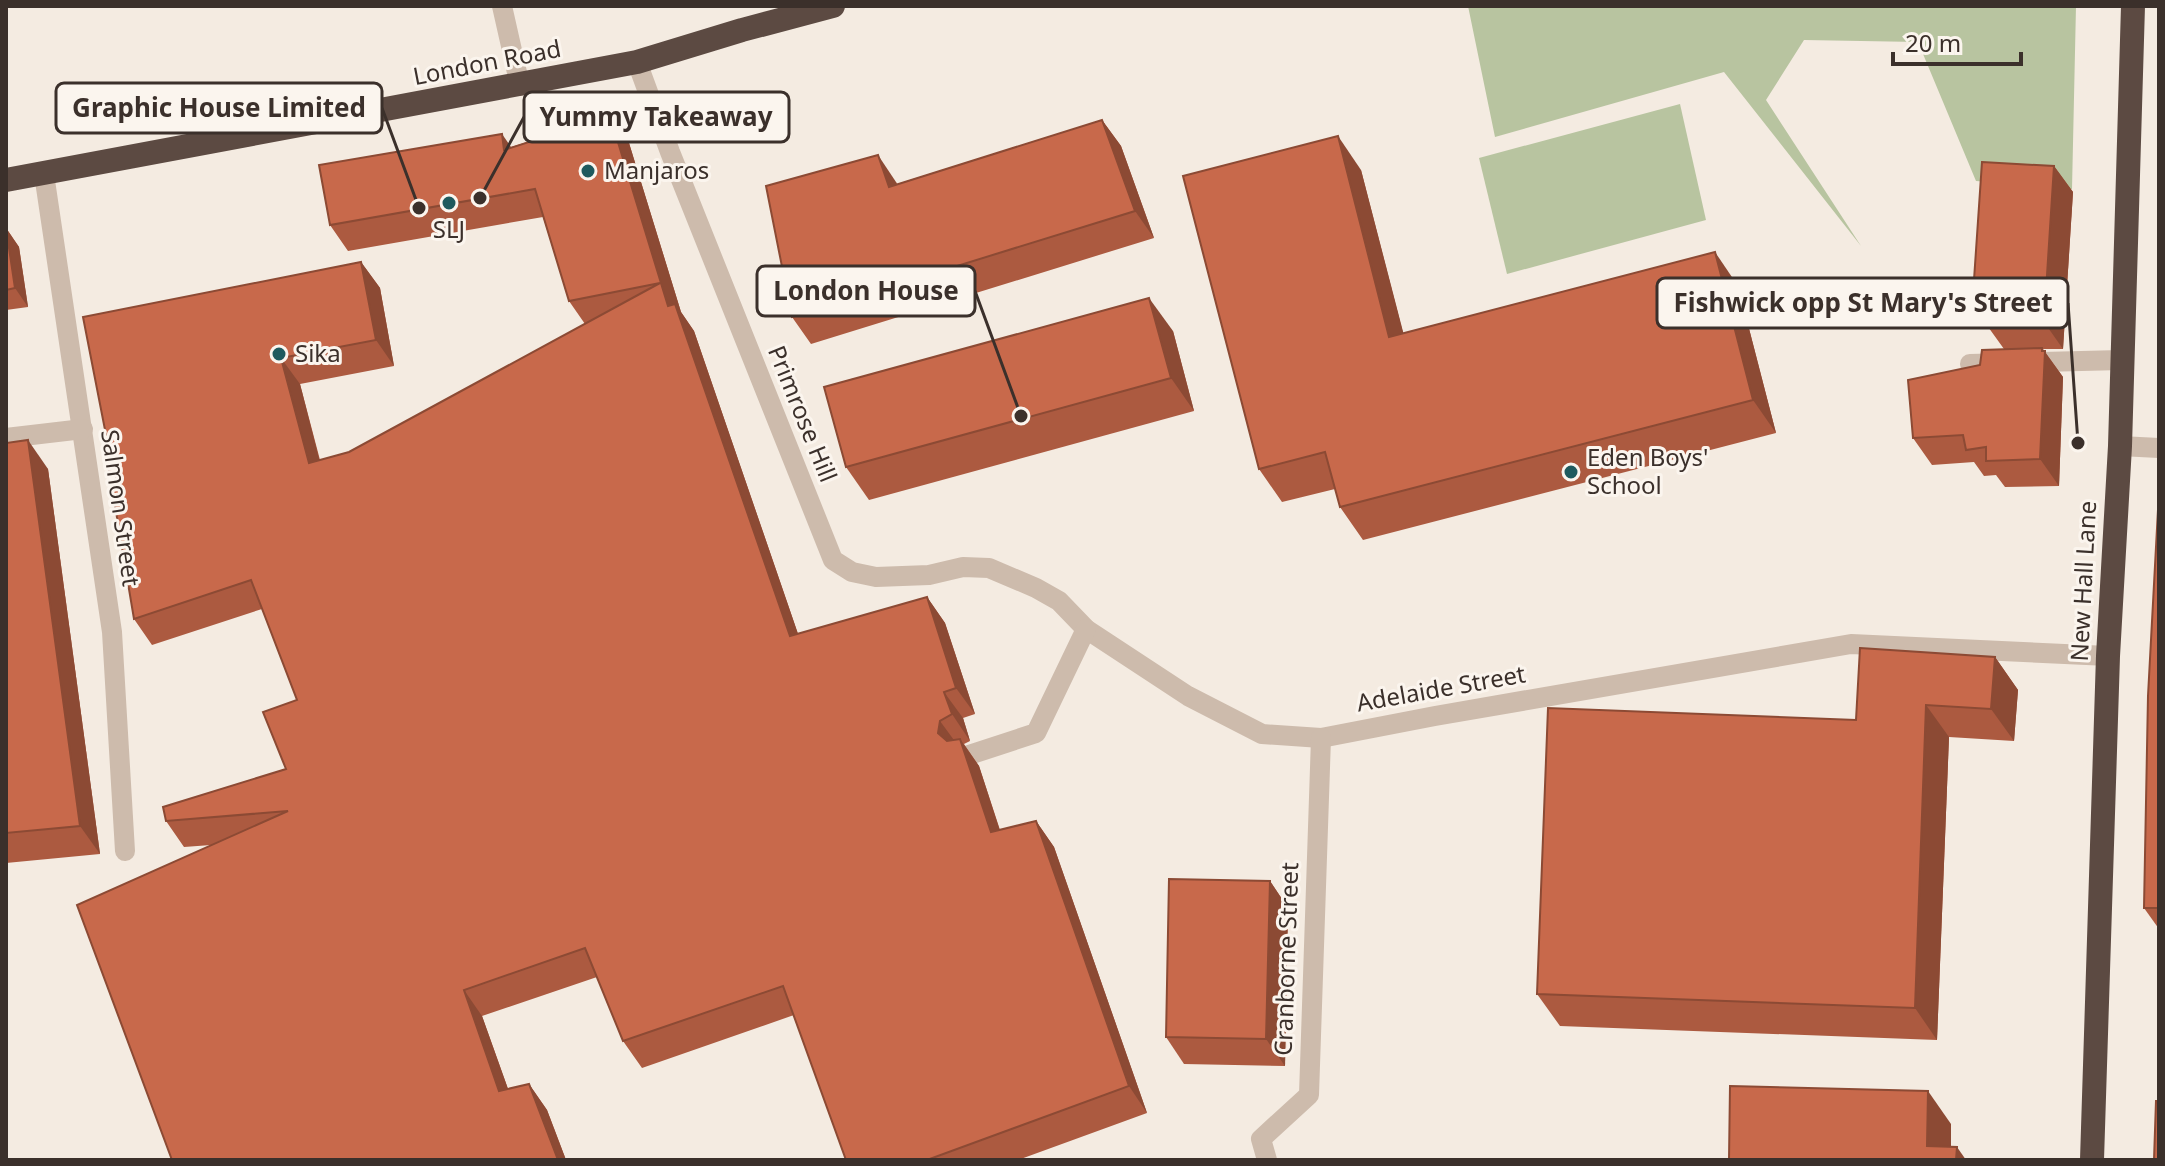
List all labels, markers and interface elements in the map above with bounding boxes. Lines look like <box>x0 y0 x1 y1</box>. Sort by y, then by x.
scale bar <box>1893 16 2021 66</box>
text: 20 m <box>1905 26 1961 59</box>
street label: London Road <box>410 31 563 92</box>
callout: Graphic House Limited <box>56 83 382 133</box>
text: Graphic House Limited <box>72 89 366 125</box>
callout: Yummy Takeaway <box>524 92 789 142</box>
text: Yummy Takeaway <box>539 98 773 134</box>
place label: Manjaros <box>604 153 709 186</box>
marker: Manjaros <box>579 162 597 180</box>
marker: SLJ <box>440 194 458 212</box>
place label: SLJ <box>433 212 465 245</box>
callout: London House <box>757 266 975 316</box>
text: London House <box>773 272 959 308</box>
callout: Fishwick opp St Mary's Street <box>1657 278 2068 328</box>
text: Fishwick opp St Mary's Street <box>1673 284 2053 320</box>
place label: Sika <box>295 336 341 369</box>
street label: Primrose Hill <box>761 340 846 487</box>
marker: Sika <box>270 345 288 363</box>
street label: Salmon Street <box>94 427 149 589</box>
place label: Eden Boys' School <box>1587 440 1709 501</box>
marker: Eden Boys' School <box>1562 463 1580 481</box>
street label: New Hall Lane <box>2062 500 2103 662</box>
street label: Adelaide Street <box>1354 656 1528 719</box>
street label: Cranborne Street <box>1266 861 1305 1056</box>

